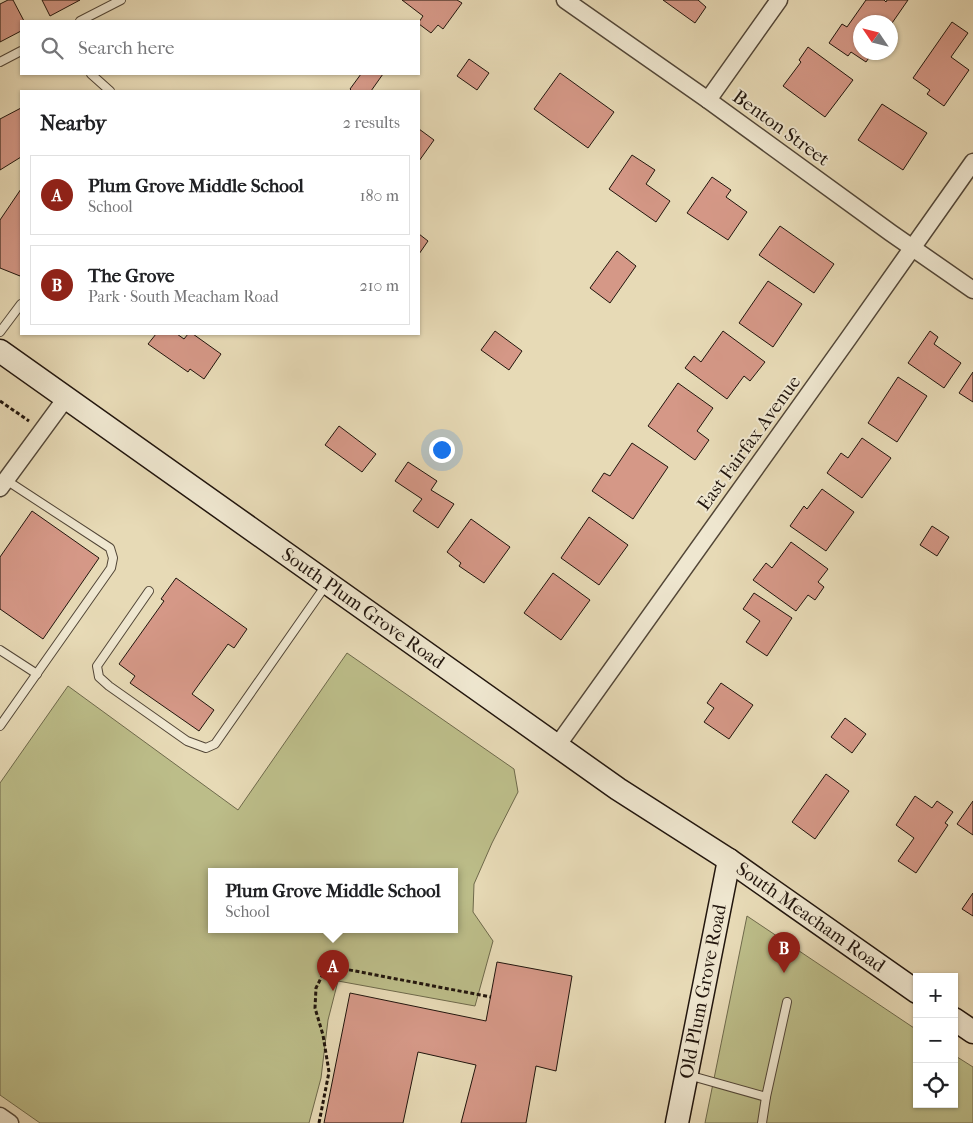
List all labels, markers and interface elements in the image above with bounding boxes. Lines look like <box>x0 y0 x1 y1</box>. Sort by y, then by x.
north arrow <box>853 15 898 60</box>
search box <box>20 20 420 75</box>
icon: search <box>38 34 66 62</box>
text: Search here <box>78 37 174 59</box>
street label: Benton Street <box>728 86 834 171</box>
text: Nearby <box>40 111 106 135</box>
text: 2 results <box>343 113 400 132</box>
text: Plum Grove Middle School <box>88 175 304 197</box>
text: A <box>52 186 62 205</box>
text: 180 m <box>360 186 399 205</box>
text: School <box>88 197 133 216</box>
text: The Grove <box>88 265 174 287</box>
text: B <box>52 276 62 295</box>
text: 210 m <box>360 276 399 295</box>
text: Park · South Meacham Road <box>88 287 279 306</box>
street label: East Fairfax Avenue <box>693 371 805 515</box>
your location <box>429 437 455 463</box>
street label: South Plum Grove Road <box>277 543 449 674</box>
street label: South Meacham Road <box>732 857 890 978</box>
popup <box>208 868 458 933</box>
text: Plum Grove Middle School <box>225 880 441 902</box>
text: School <box>225 902 270 921</box>
street label: Old Plum Grove Road <box>675 902 731 1081</box>
pin: B <box>768 932 800 973</box>
pin: A <box>317 950 349 991</box>
map controls <box>913 973 958 1108</box>
button: + <box>913 973 958 1018</box>
button: − <box>913 1018 958 1063</box>
button: locate <box>913 1063 958 1108</box>

